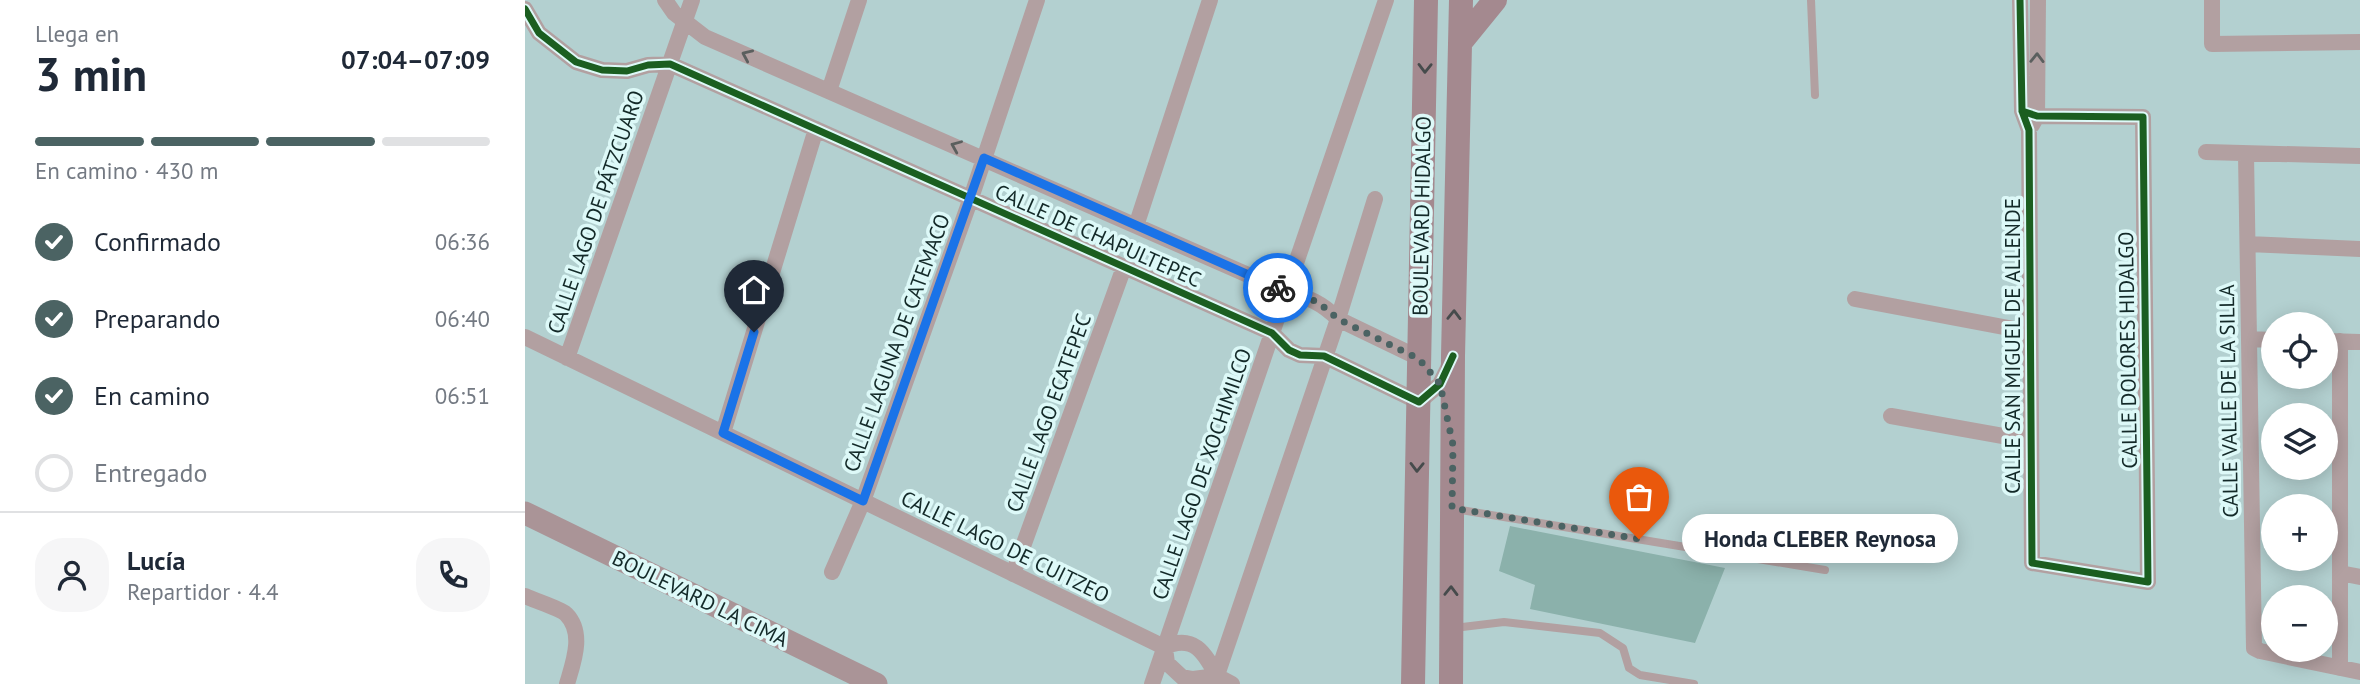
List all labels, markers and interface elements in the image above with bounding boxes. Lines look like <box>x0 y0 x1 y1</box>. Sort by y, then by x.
text: Llega en <box>35 19 119 48</box>
text: 07:04–07:09 <box>341 43 490 76</box>
text: 3 min <box>35 44 147 104</box>
one-way arrow <box>742 49 754 63</box>
one-way arrow <box>2030 52 2045 63</box>
one-way arrow <box>1417 63 1433 74</box>
street label: CALLE LAGO DE PÁTZCUARO <box>541 87 650 337</box>
street label: BOULEVARD HIDALGO <box>1406 116 1437 316</box>
one-way arrow <box>950 140 963 154</box>
text: En camino · 430 m <box>35 156 218 185</box>
street label: CALLE DE CHAPULTEPEC <box>991 178 1206 293</box>
street label: CALLE SAN MIGUEL DE ALLENDE <box>1999 198 2026 494</box>
street label: CALLE LAGUNA DE CATEMACO <box>837 210 956 476</box>
icon: check <box>35 223 73 261</box>
text: Confirmado <box>94 225 221 258</box>
text: 06:36 <box>435 227 490 256</box>
street label: CALLE DOLORES HIDALGO <box>2112 231 2143 469</box>
courier <box>1243 253 1313 323</box>
pin <box>724 260 784 332</box>
icon: bike <box>1259 269 1297 307</box>
icon: home <box>735 271 773 309</box>
street label: CALLE VALLE DE LA SILLA <box>2213 283 2244 518</box>
icon: check <box>35 300 73 338</box>
text: Preparando <box>94 302 221 335</box>
text: 06:40 <box>435 304 490 333</box>
one-way arrow <box>1447 309 1462 320</box>
street label: CALLE LAGO ECATEPEC <box>1000 310 1097 516</box>
map controls <box>2261 312 2338 662</box>
button: locate <box>2261 312 2338 389</box>
street label: CALLE LAGO DE XOCHIMILCO <box>1146 344 1257 603</box>
icon: check <box>35 377 73 415</box>
text: En camino <box>94 379 210 412</box>
text: 06:51 <box>435 381 490 410</box>
button: layers <box>2261 403 2338 480</box>
text: Entregado <box>94 456 208 489</box>
one-way arrow <box>1409 462 1425 473</box>
pin <box>1609 467 1669 539</box>
icon: bag <box>1620 478 1658 516</box>
street label: CALLE LAGO DE CUITZEO <box>897 484 1114 609</box>
button: + <box>2261 494 2338 571</box>
callout: Honda CLEBER Reynosa <box>1681 514 1957 564</box>
text: Honda CLEBER Reynosa <box>1704 524 1936 553</box>
button: person <box>35 538 109 612</box>
button: phone <box>416 538 490 612</box>
text: Lucía <box>127 544 186 577</box>
street label: BOULEVARD LA CIMA <box>608 544 793 653</box>
text: Repartidor · 4.4 <box>127 577 279 606</box>
button: − <box>2261 585 2338 662</box>
one-way arrow <box>1443 586 1459 596</box>

